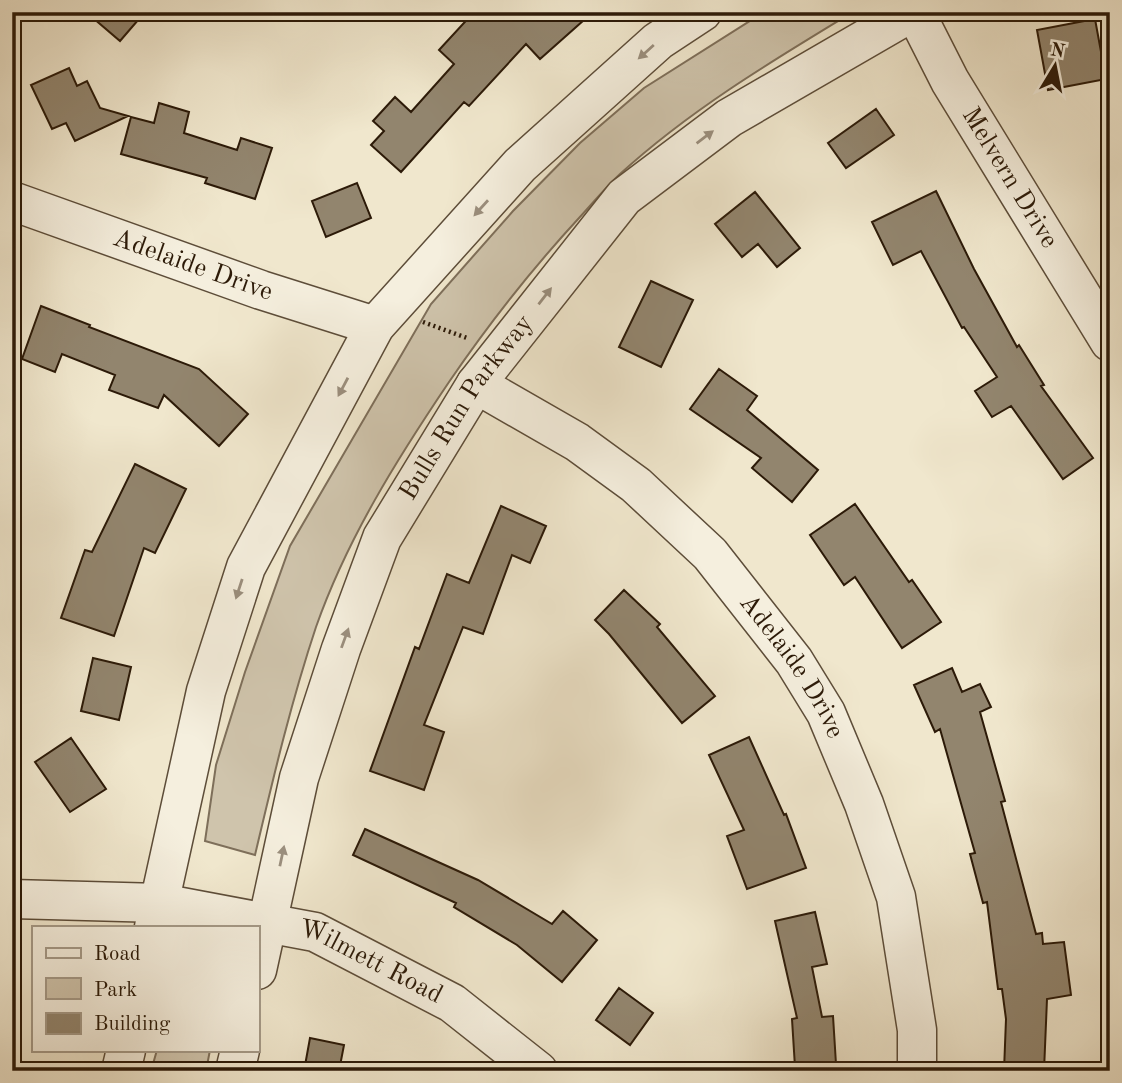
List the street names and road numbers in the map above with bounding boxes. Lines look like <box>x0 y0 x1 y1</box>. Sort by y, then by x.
street label: Melvern Drive <box>957 103 1062 253</box>
street label: Adelaide Drive <box>109 225 276 306</box>
street label: Bulls Run Parkway <box>395 310 538 505</box>
street label: Adelaide Drive <box>734 590 848 742</box>
street label: Wilmett Road <box>298 916 447 1009</box>

